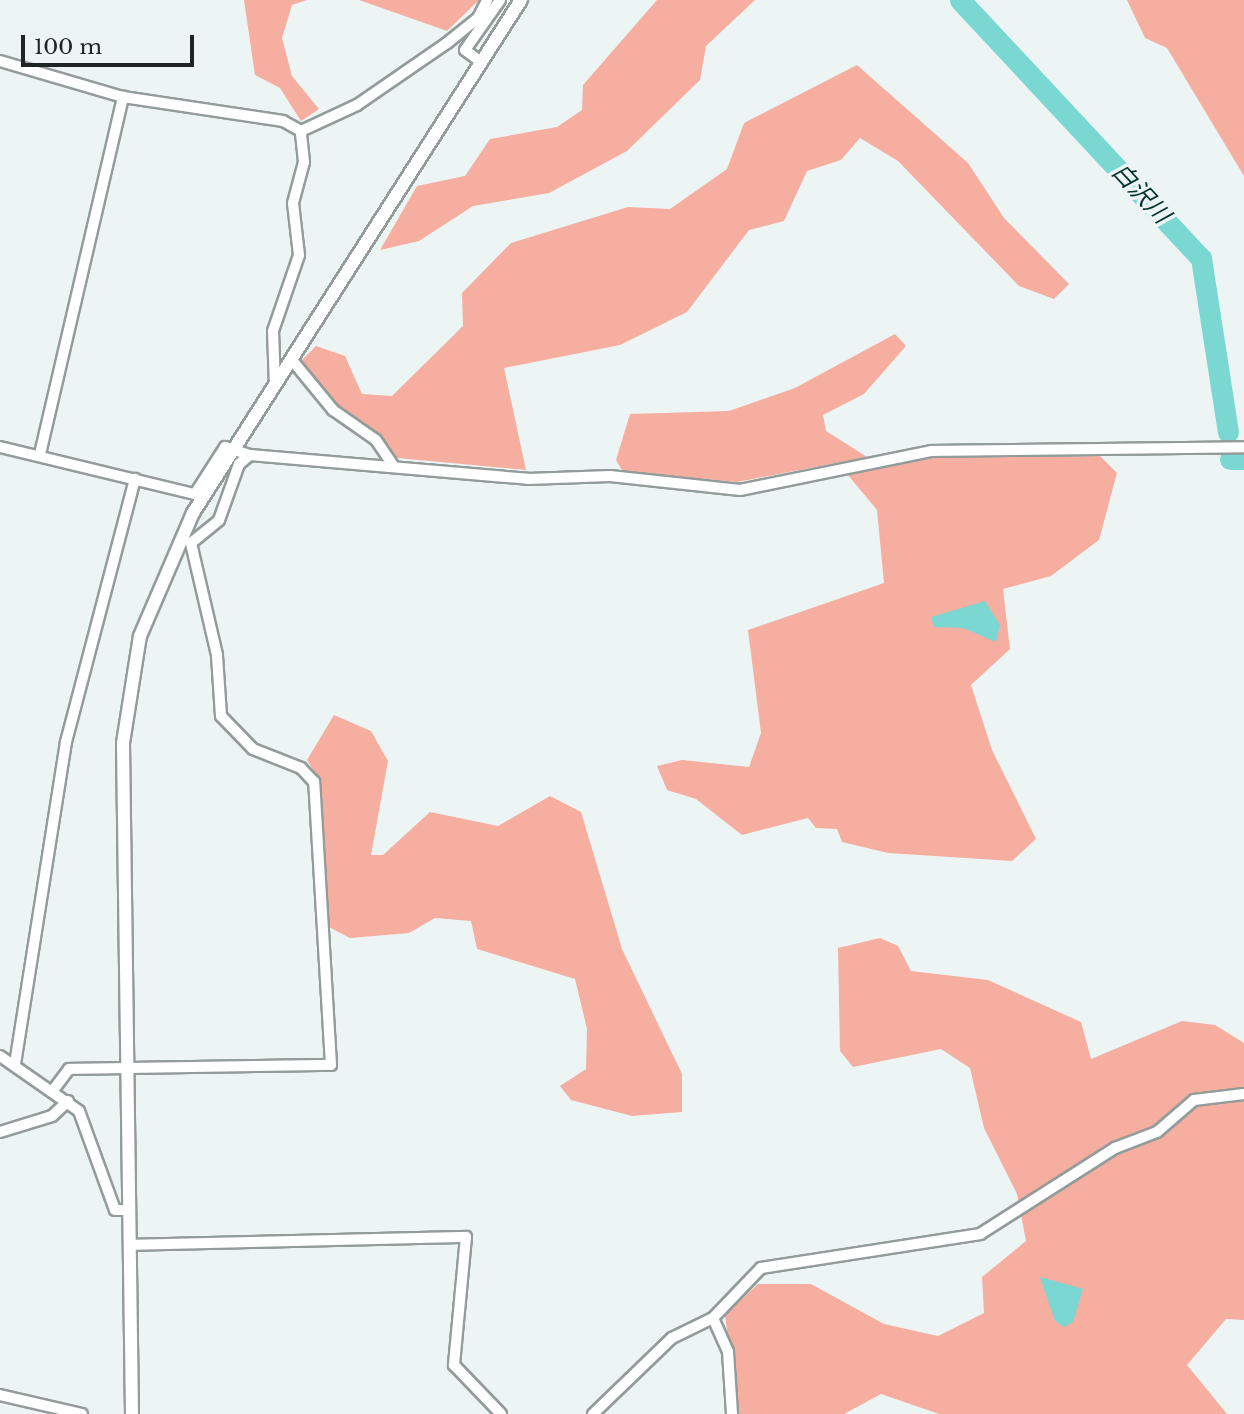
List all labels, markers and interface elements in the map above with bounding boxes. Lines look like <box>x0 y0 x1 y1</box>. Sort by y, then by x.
scale bar <box>24 21 198 65</box>
text: 100 m <box>34 34 102 60</box>
water label: 白沢川 <box>1106 157 1176 229</box>

